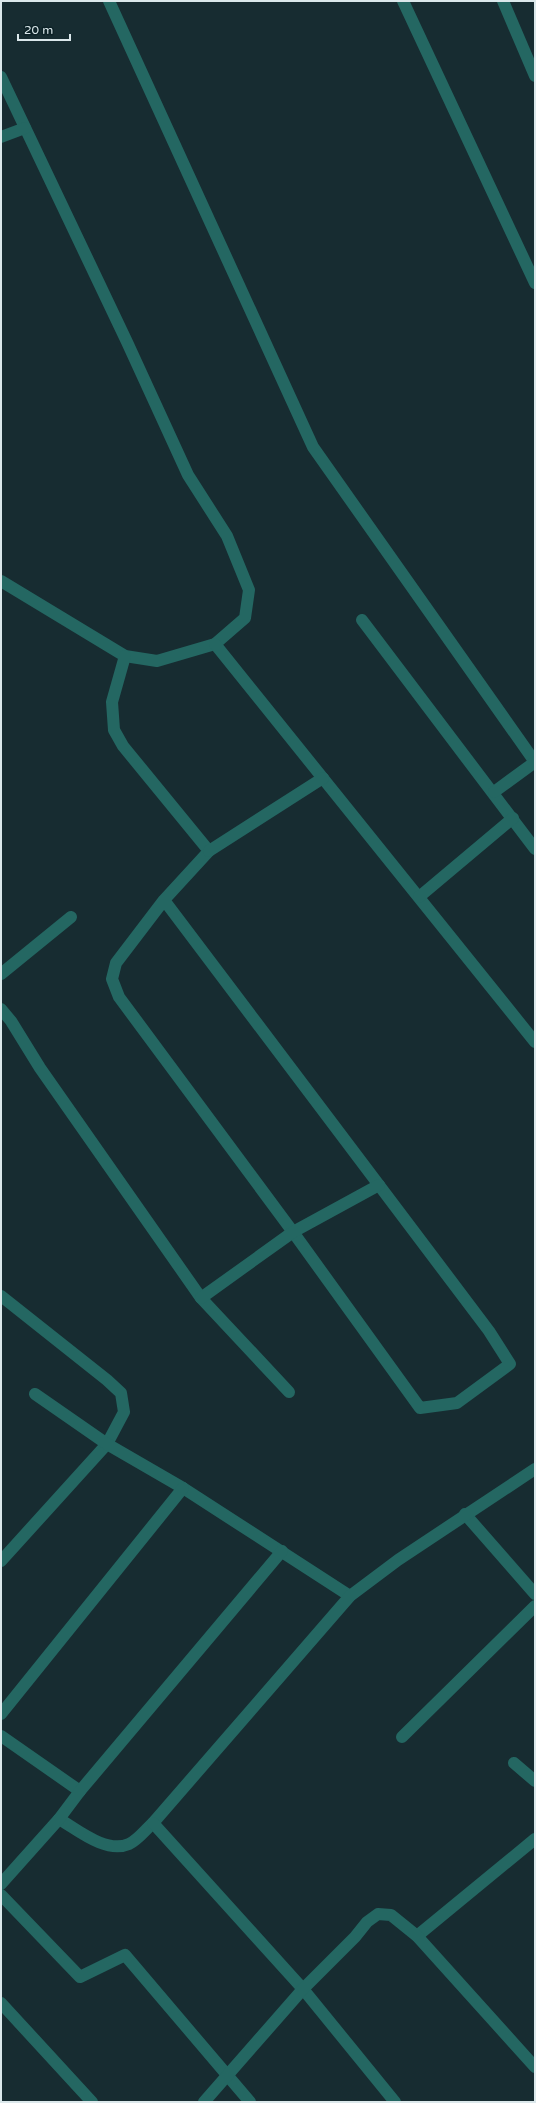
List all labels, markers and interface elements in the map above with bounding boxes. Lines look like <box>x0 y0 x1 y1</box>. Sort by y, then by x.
scale bar <box>18 16 70 42</box>
text: 20 m <box>24 23 53 37</box>

